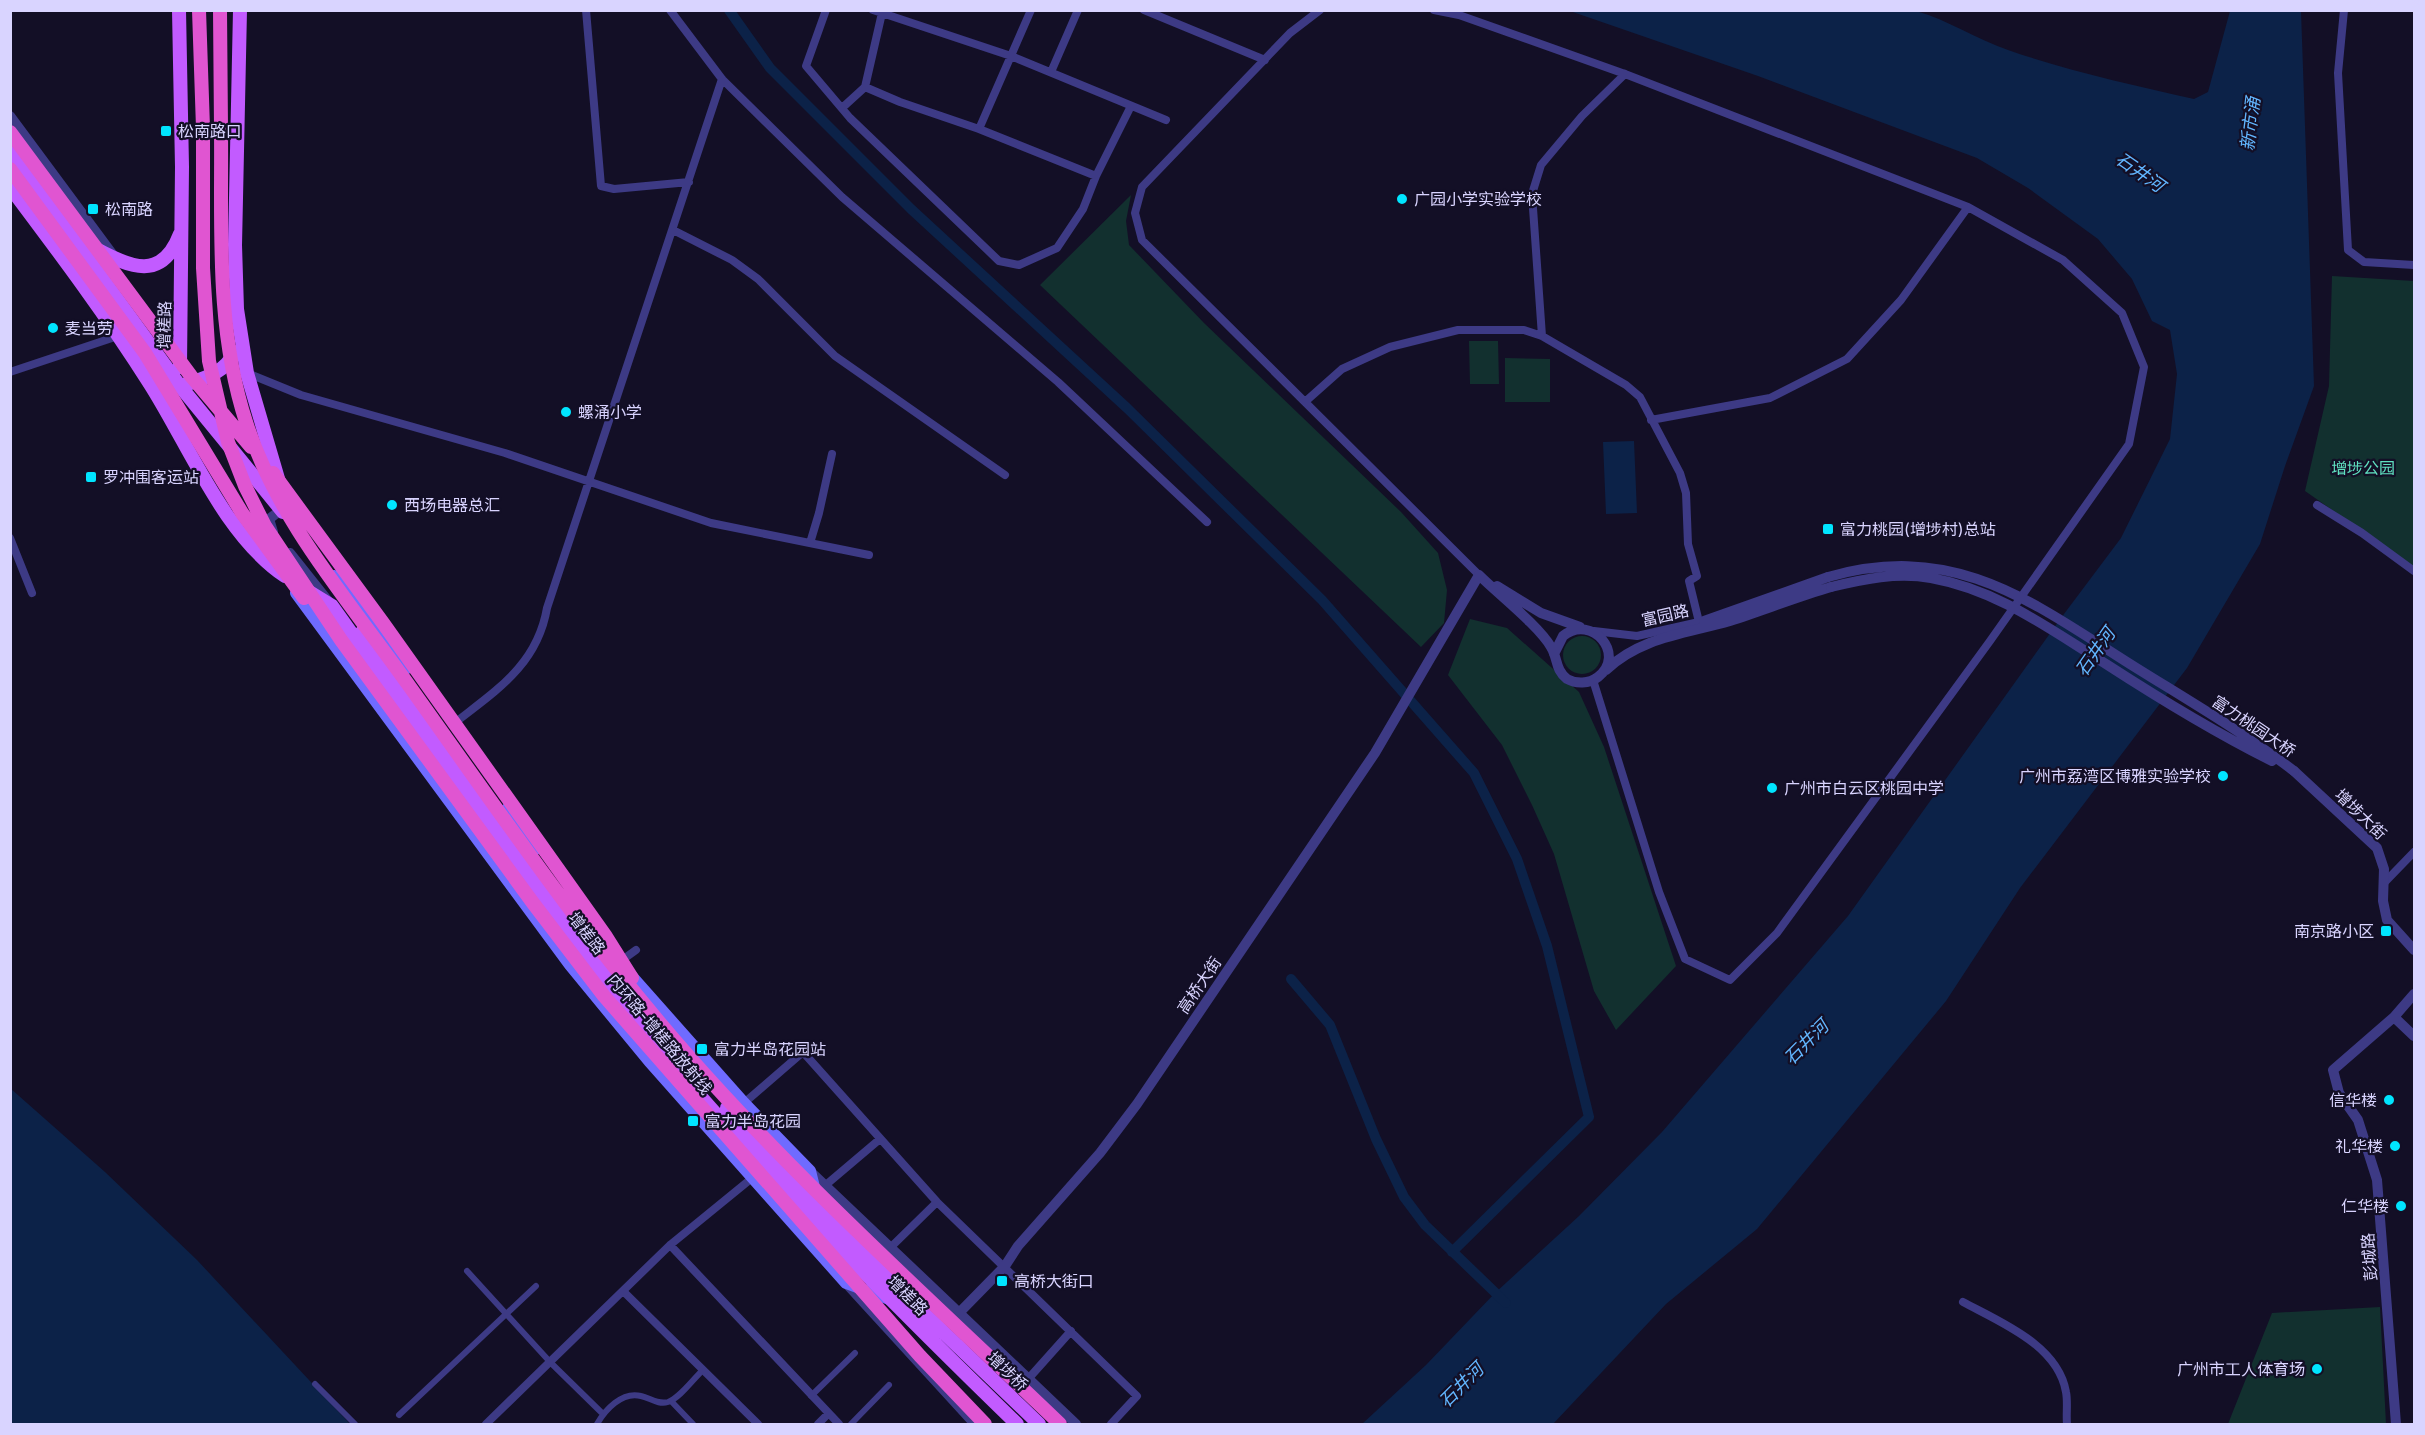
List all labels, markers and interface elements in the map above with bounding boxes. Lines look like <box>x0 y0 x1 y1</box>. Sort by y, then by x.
water label: 新市涌 <box>2236 94 2264 152</box>
place label: 松南路口 <box>178 121 242 141</box>
marker: 松南路口 <box>159 124 173 138</box>
water label: 石井河 <box>2112 148 2171 198</box>
place label: 广园小学实验学校 <box>1414 189 1542 209</box>
marker: 广园小学实验学校 <box>1395 192 1409 206</box>
place label: 松南路 <box>105 199 153 219</box>
marker: 松南路 <box>86 202 100 216</box>
street label: 增槎路 <box>154 301 174 349</box>
place label: 麦当劳 <box>65 318 113 338</box>
marker: 麦当劳 <box>46 321 60 335</box>
place label: 螺涌小学 <box>578 402 642 422</box>
marker: 螺涌小学 <box>559 405 573 419</box>
park label: 增埗公园 <box>2331 458 2395 478</box>
place label: 罗冲围客运站 <box>103 467 199 487</box>
marker: 罗冲围客运站 <box>84 470 98 484</box>
place label: 西场电器总汇 <box>404 495 500 515</box>
marker: 西场电器总汇 <box>385 498 399 512</box>
place label: 富力桃园(增埗村)总站 <box>1840 519 1996 539</box>
marker: 富力桃园(增埗村)总站 <box>1821 522 1835 536</box>
street label: 富园路 <box>1639 600 1691 630</box>
water label: 石井河 <box>2071 621 2121 680</box>
street label: 富力桃园大桥 <box>2209 691 2299 761</box>
place label: 广州市荔湾区博雅实验学校 <box>2019 766 2211 786</box>
marker: 广州市荔湾区博雅实验学校 <box>2216 769 2230 783</box>
place label: 广州市白云区桃园中学 <box>1784 778 1944 798</box>
marker: 广州市白云区桃园中学 <box>1765 781 1779 795</box>
street label: 增埗大街 <box>2331 785 2391 843</box>
street label: 增槎路 <box>564 908 610 958</box>
place label: 南京路小区 <box>2294 921 2374 941</box>
marker: 南京路小区 <box>2379 924 2393 938</box>
street label: 高桥大街 <box>1173 953 1225 1017</box>
street label: 内环路-增槎路放射线 <box>604 970 716 1098</box>
water label: 石井河 <box>1779 1013 1835 1069</box>
place label: 富力半岛花园站 <box>714 1039 826 1059</box>
marker: 富力半岛花园站 <box>695 1042 709 1056</box>
place label: 信华楼 <box>2329 1090 2377 1110</box>
marker: 信华楼 <box>2382 1093 2396 1107</box>
place label: 富力半岛花园 <box>705 1111 801 1131</box>
marker: 富力半岛花园 <box>686 1114 700 1128</box>
place label: 礼华楼 <box>2335 1136 2383 1156</box>
marker: 礼华楼 <box>2388 1139 2402 1153</box>
place label: 仁华楼 <box>2341 1196 2389 1216</box>
marker: 仁华楼 <box>2394 1199 2408 1213</box>
street label: 彭城路 <box>2357 1232 2381 1282</box>
street label: 增槎路 <box>884 1271 932 1319</box>
place label: 高桥大街口 <box>1014 1271 1094 1291</box>
marker: 高桥大街口 <box>995 1274 1009 1288</box>
street label: 增埗桥 <box>984 1347 1032 1395</box>
water label: 石井河 <box>1434 1356 1490 1412</box>
place label: 广州市工人体育场 <box>2177 1359 2305 1379</box>
marker: 广州市工人体育场 <box>2310 1362 2324 1376</box>

